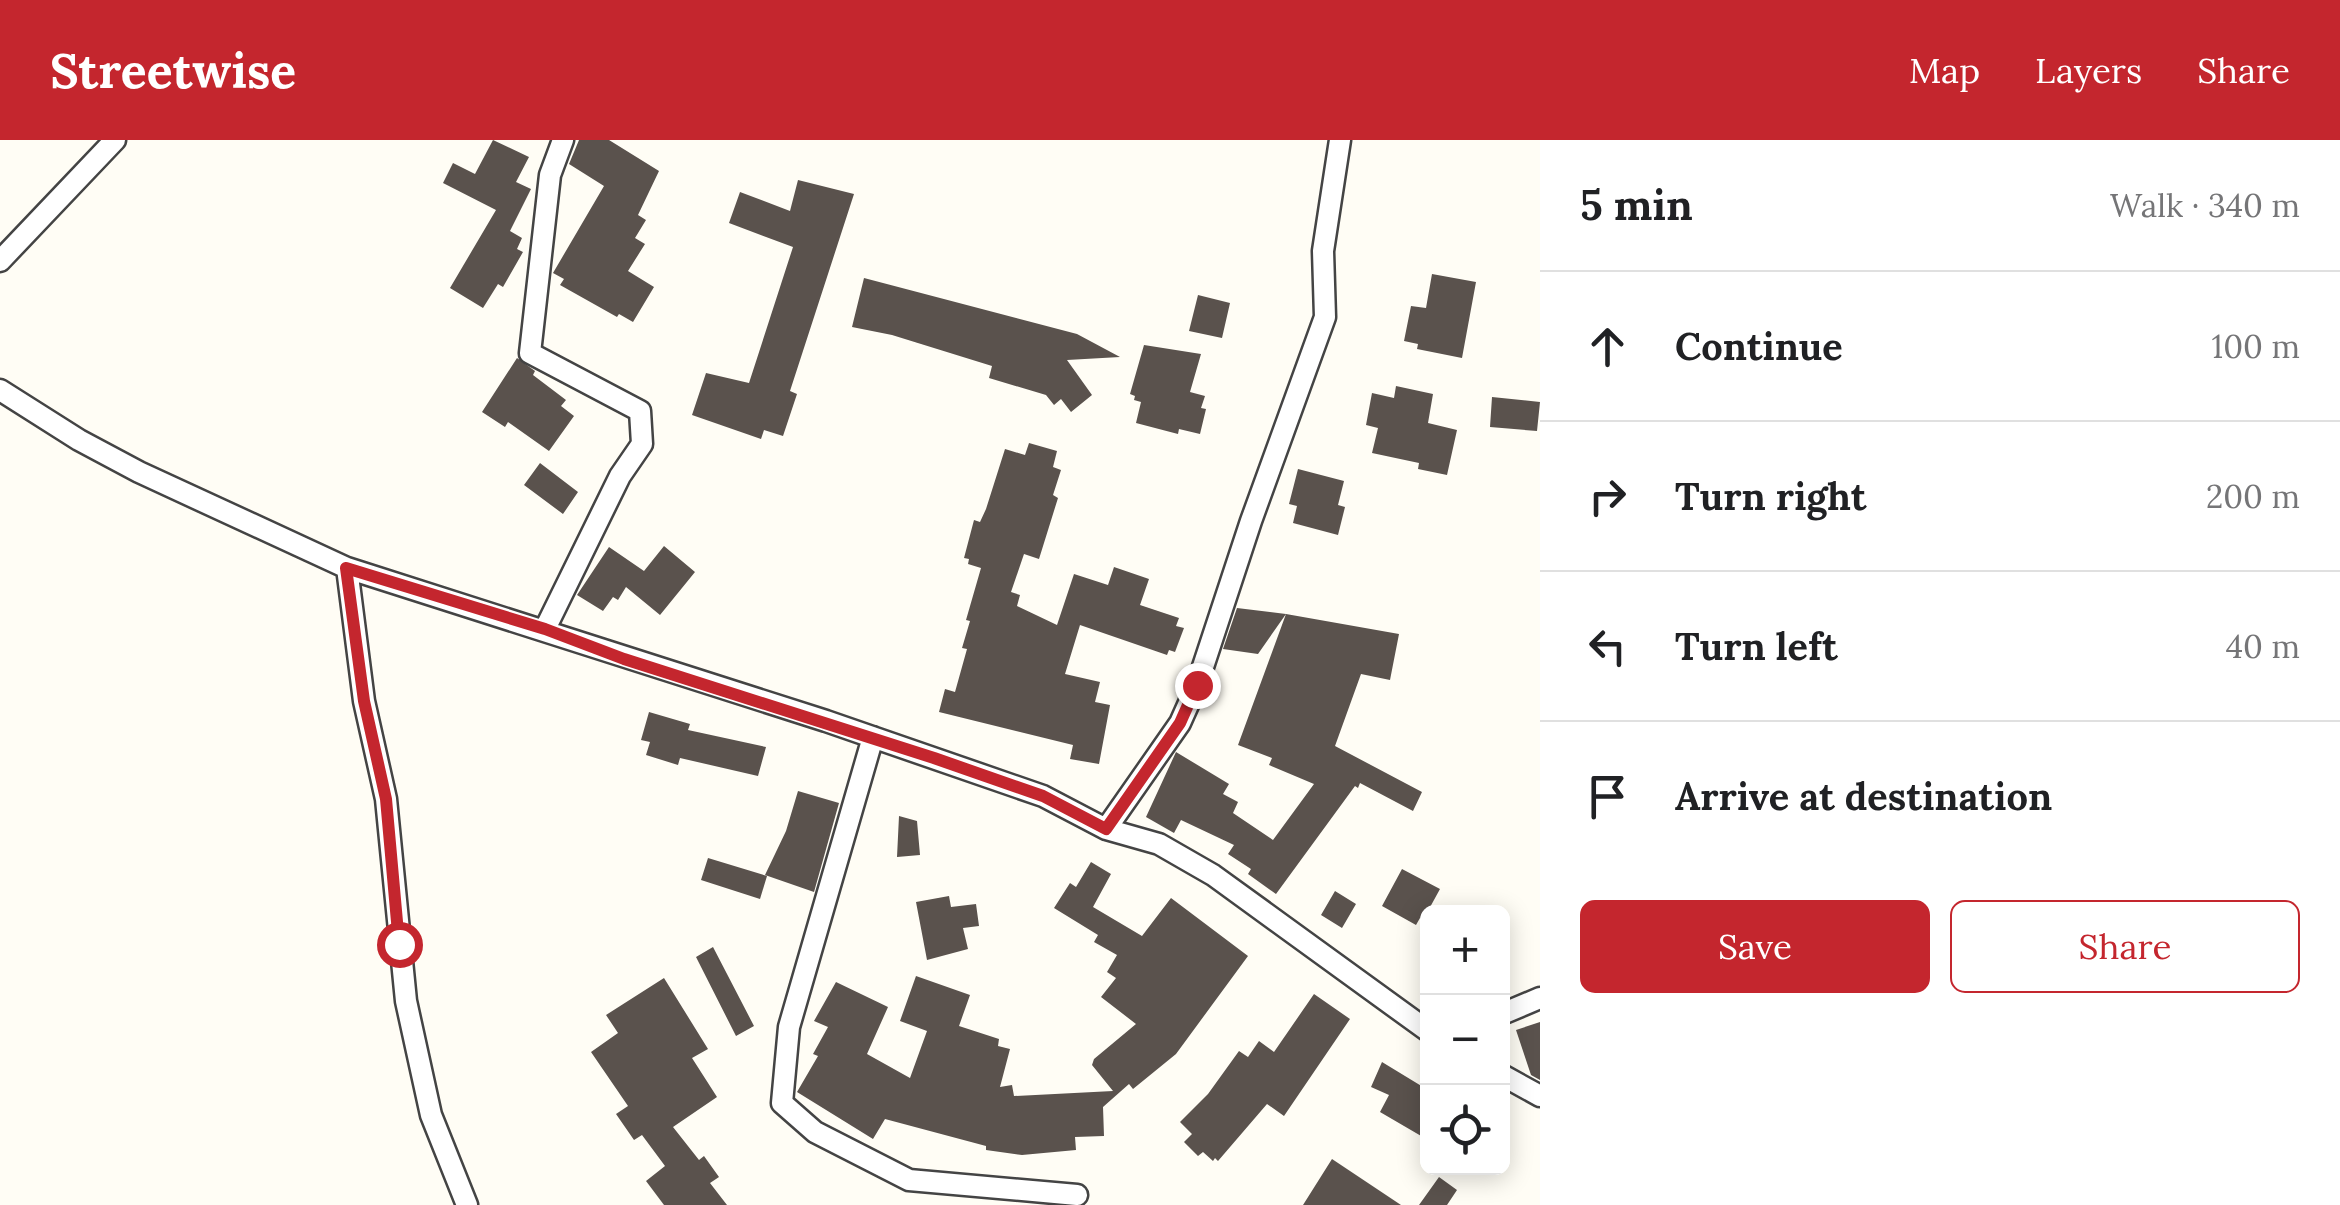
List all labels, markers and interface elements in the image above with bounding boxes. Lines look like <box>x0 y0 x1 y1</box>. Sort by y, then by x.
text: Streetwise <box>50 40 296 101</box>
text: Map <box>1909 48 1980 93</box>
text: Layers <box>2035 48 2142 93</box>
text: Share <box>2197 48 2290 93</box>
text: 5 min <box>1580 178 1693 232</box>
text: Walk · 340 m <box>2110 185 2300 226</box>
icon: ahead <box>1580 319 1635 374</box>
text: Continue <box>1675 322 1843 370</box>
text: 100 m <box>2212 326 2300 367</box>
icon: right <box>1580 469 1635 524</box>
text: Turn right <box>1675 472 1866 520</box>
text: 200 m <box>2206 476 2300 517</box>
icon: left <box>1580 619 1635 674</box>
text: Turn left <box>1675 622 1838 670</box>
text: 40 m <box>2226 626 2300 667</box>
route end <box>1175 663 1221 709</box>
icon: arrive <box>1580 769 1635 824</box>
text: Arrive at destination <box>1675 772 2052 820</box>
button: Save <box>1580 900 1930 993</box>
button: Share <box>1950 900 2300 993</box>
map controls <box>1420 905 1510 1175</box>
button: + <box>1420 905 1510 995</box>
route start <box>377 922 423 968</box>
button: − <box>1420 995 1510 1085</box>
button: locate <box>1420 1085 1510 1175</box>

